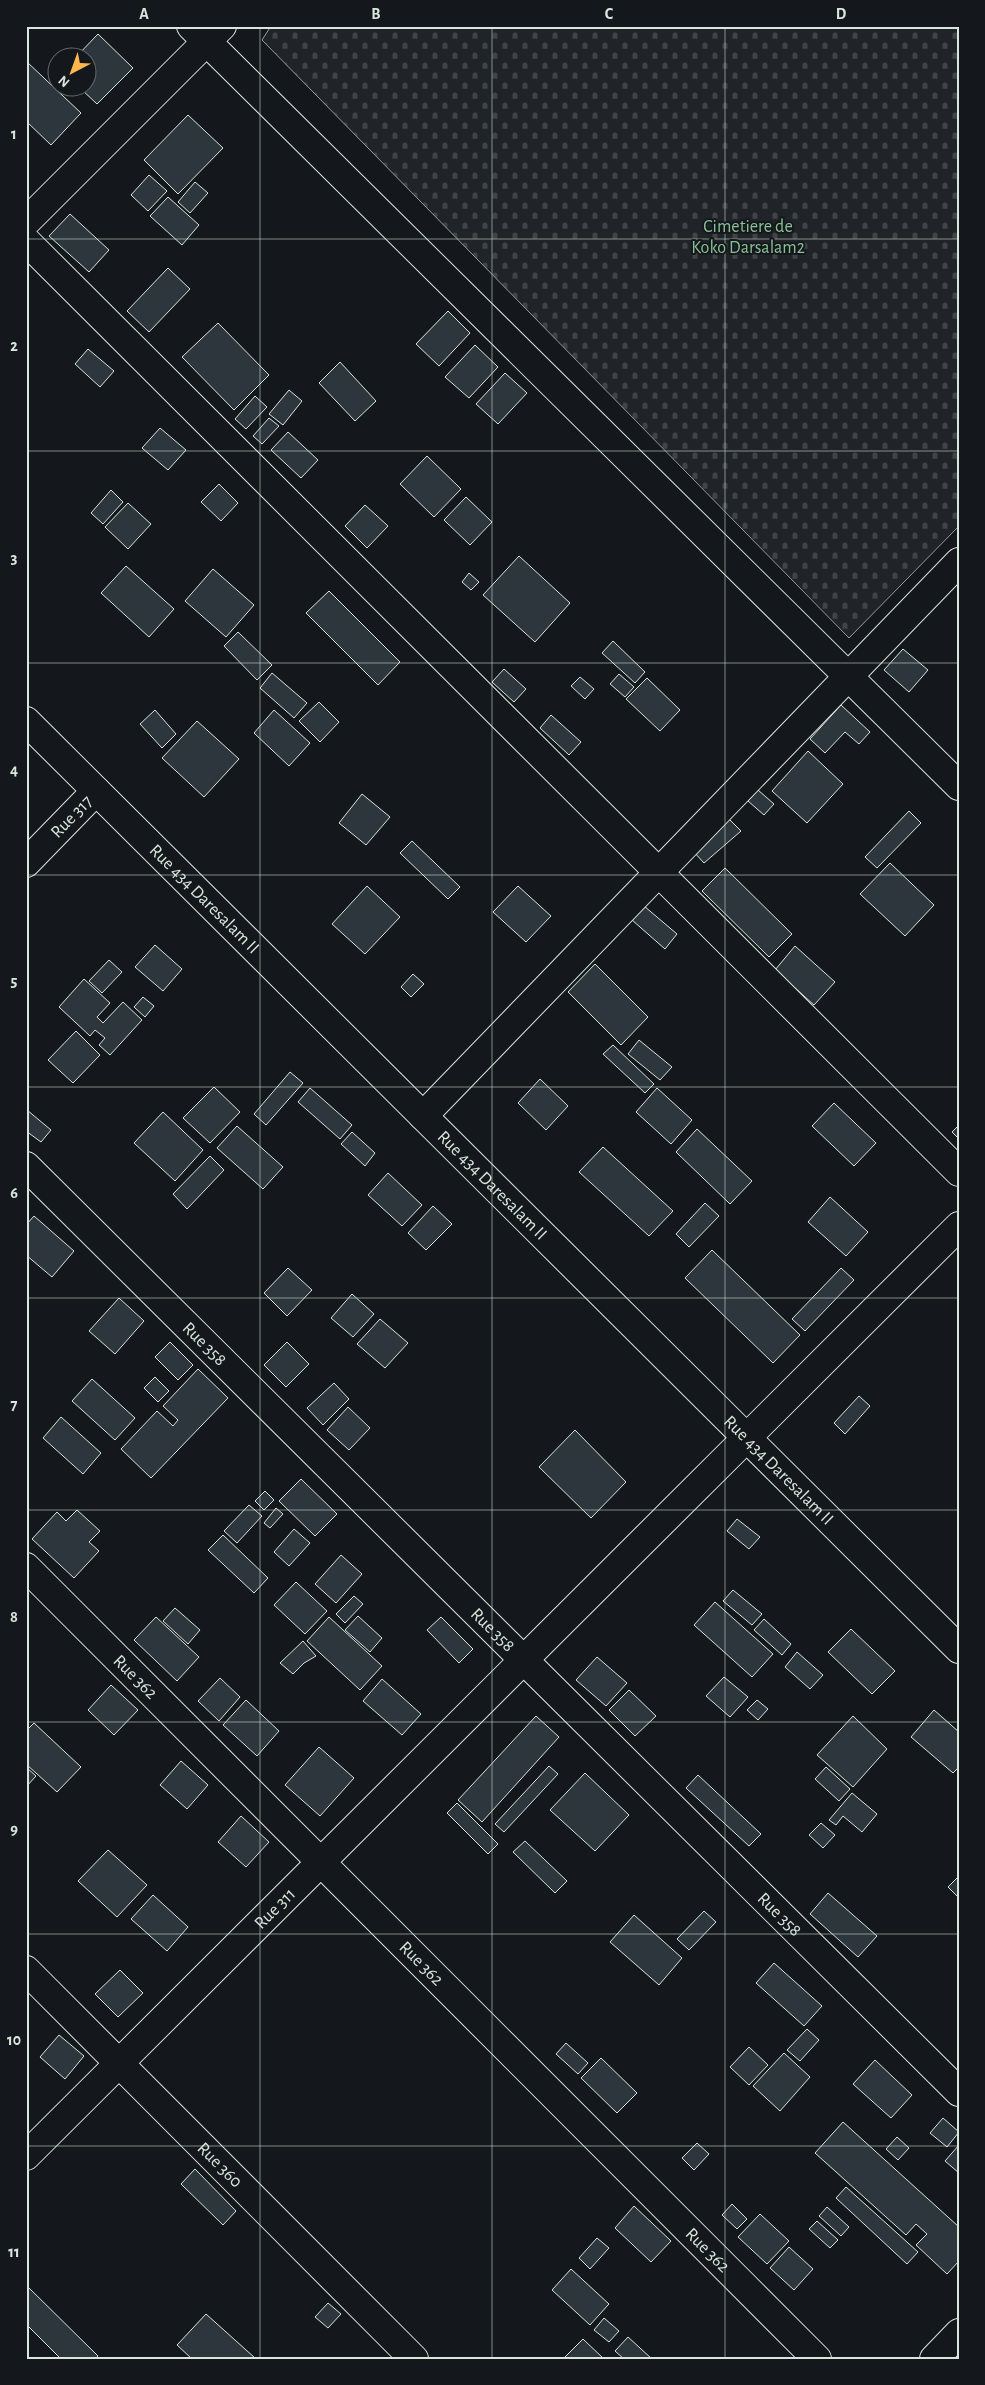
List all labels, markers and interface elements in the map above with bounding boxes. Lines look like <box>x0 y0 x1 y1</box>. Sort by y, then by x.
text: A <box>139 6 149 22</box>
text: B <box>371 6 381 22</box>
text: C <box>605 6 614 22</box>
text: D <box>836 6 847 22</box>
north arrow <box>48 48 98 98</box>
text: N <box>56 73 72 90</box>
text: 1 <box>11 126 17 142</box>
park label: Cimetiere de Koko Darsalam2 <box>691 218 805 257</box>
text: 2 <box>10 338 18 354</box>
text: 3 <box>11 550 18 566</box>
text: 4 <box>10 762 18 778</box>
street label: Rue 317 <box>48 792 96 842</box>
street label: Rue 434 Daresalam II <box>146 841 262 957</box>
text: 5 <box>11 973 18 989</box>
street label: Rue 434 Daresalam II <box>434 1128 550 1244</box>
text: 6 <box>10 1185 18 1201</box>
street label: Rue 358 <box>179 1319 230 1369</box>
text: 7 <box>11 1397 18 1413</box>
street label: Rue 434 Daresalam II <box>720 1413 836 1529</box>
street label: Rue 358 <box>467 1605 518 1656</box>
text: 8 <box>10 1609 18 1625</box>
street label: Rue 362 <box>109 1652 160 1703</box>
text: 9 <box>10 1821 18 1837</box>
street label: Rue 311 <box>251 1885 299 1933</box>
street label: Rue 358 <box>754 1890 804 1940</box>
street label: Rue 362 <box>396 1938 447 1989</box>
text: 10 <box>7 2032 21 2048</box>
street label: Rue 360 <box>194 2139 245 2191</box>
street label: Rue 362 <box>682 2225 733 2276</box>
text: 11 <box>8 2244 20 2260</box>

